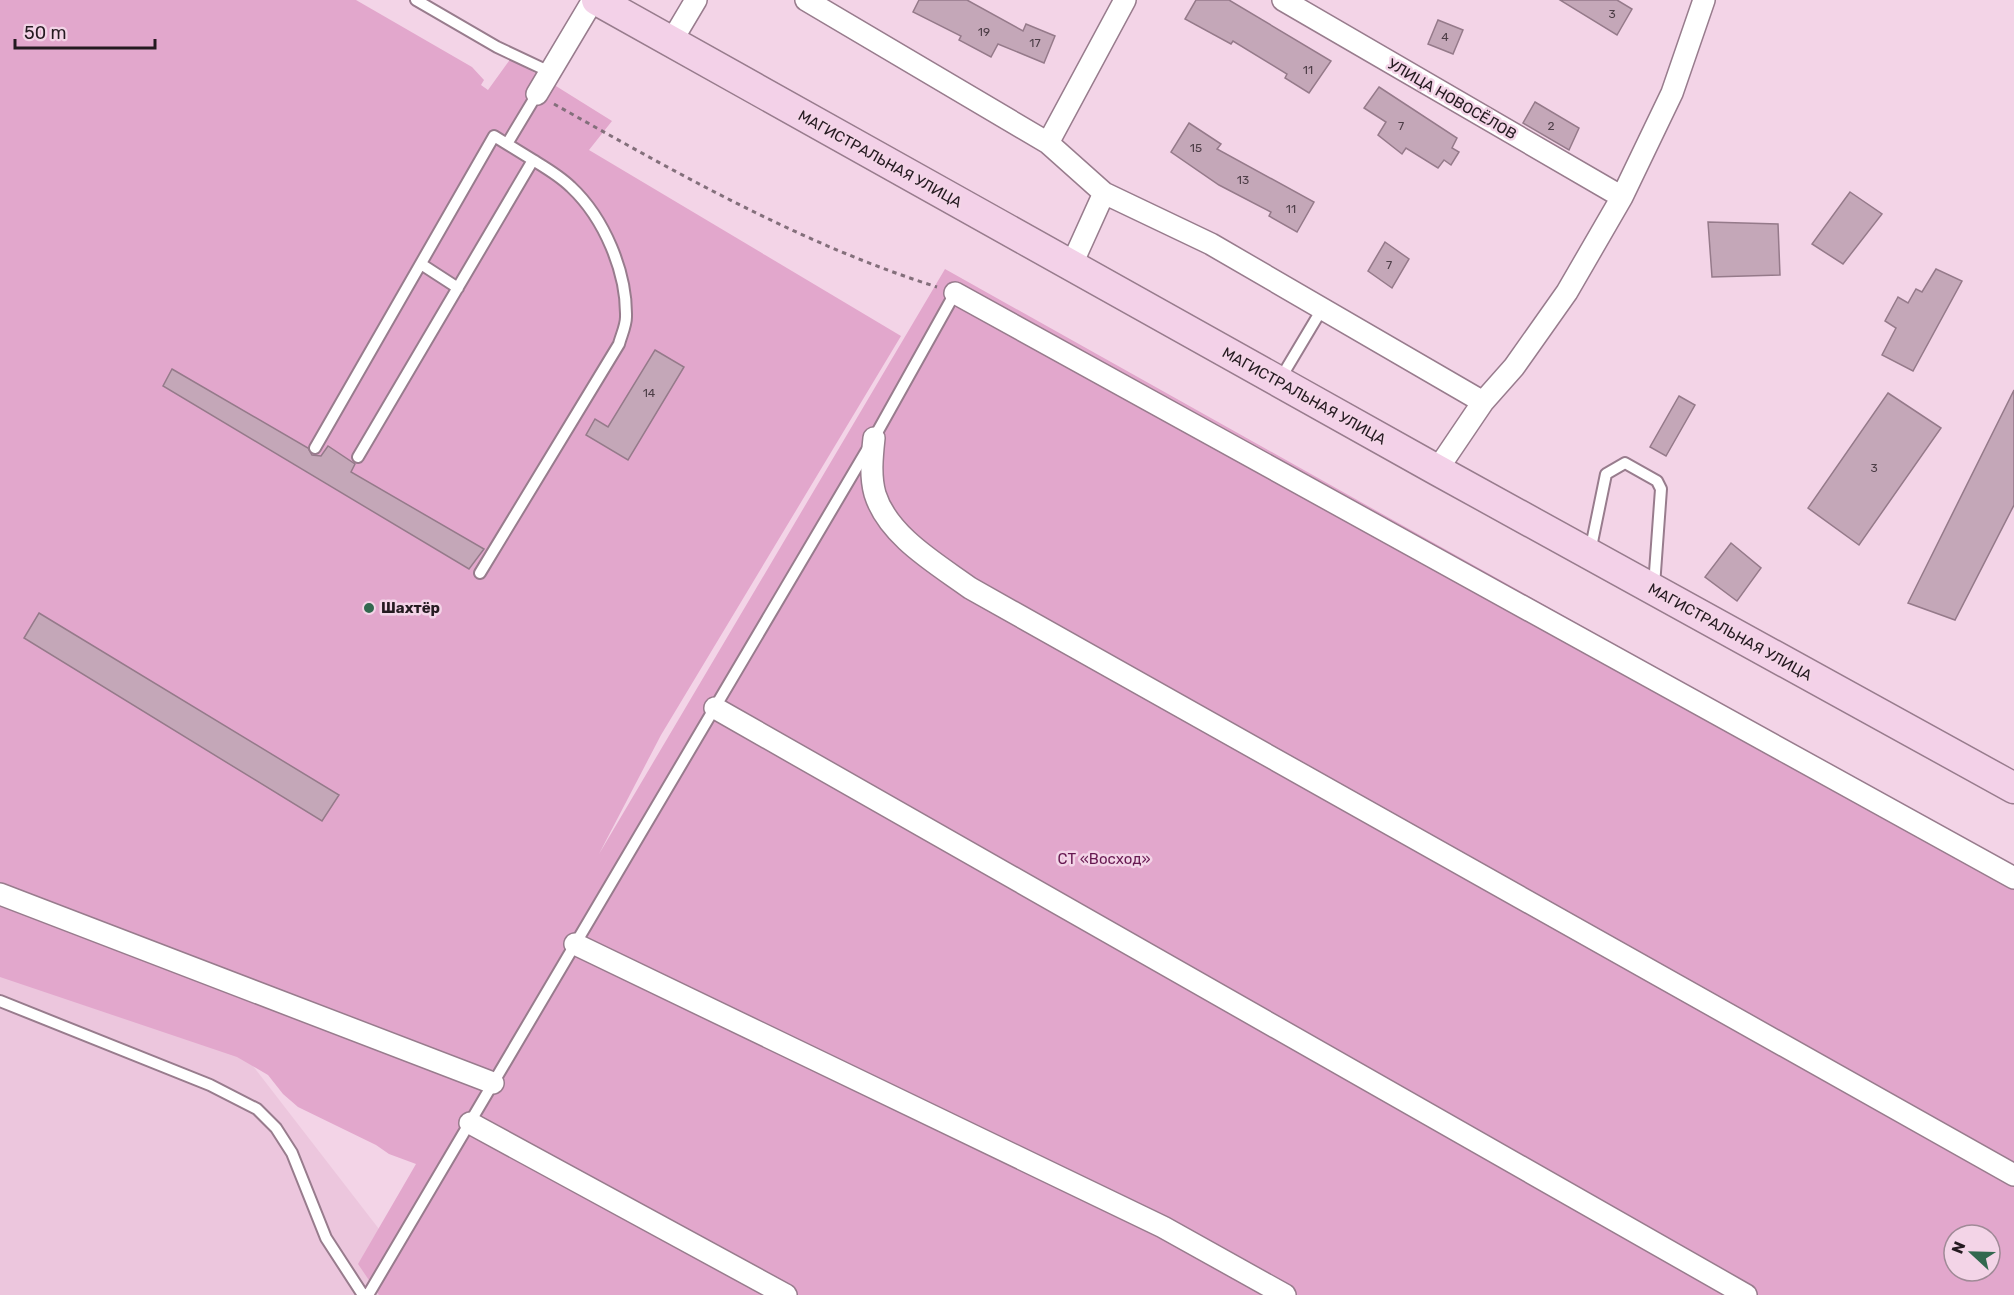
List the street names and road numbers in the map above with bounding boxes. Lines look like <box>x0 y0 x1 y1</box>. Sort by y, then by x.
street label: УЛИЦА НОВОСЁЛОВ <box>1384 55 1520 143</box>
street label: МАГИСТРАЛЬНАЯ УЛИЦА <box>795 106 965 212</box>
street label: МАГИСТРАЛЬНАЯ УЛИЦА <box>1219 343 1389 449</box>
street label: МАГИСТРАЛЬНАЯ УЛИЦА <box>1645 579 1815 685</box>

